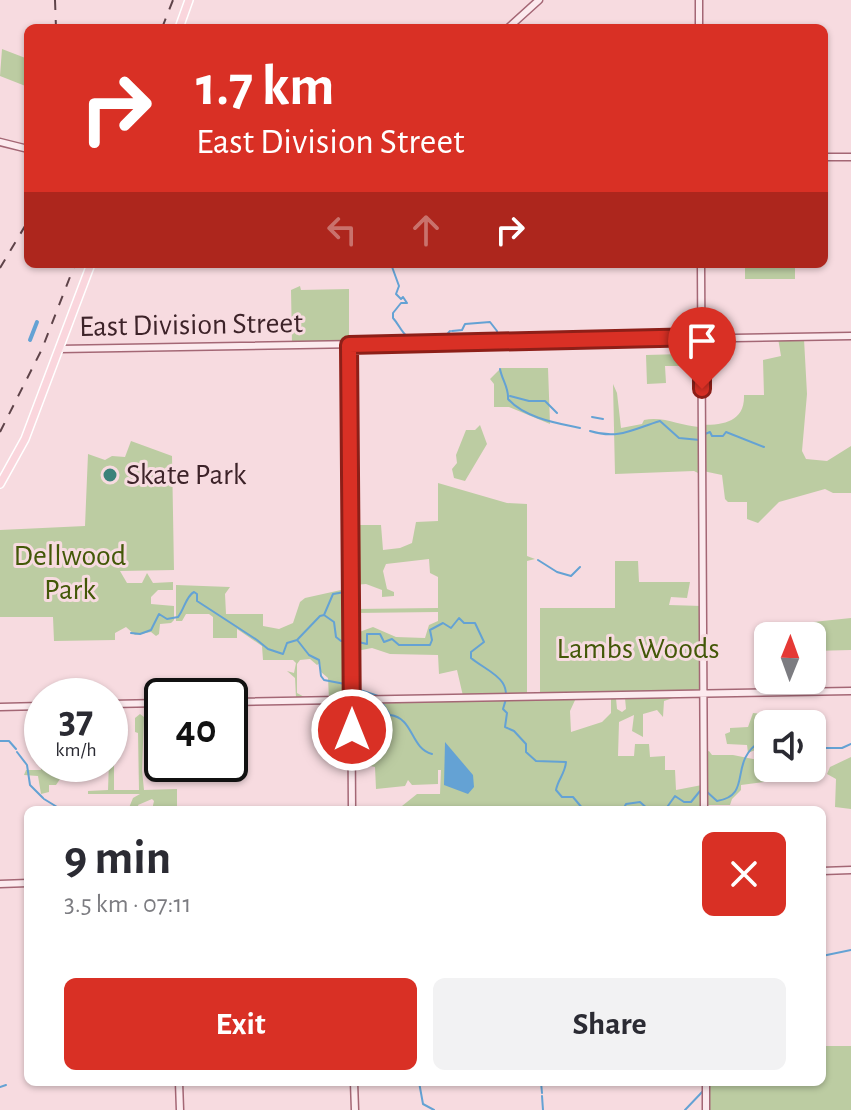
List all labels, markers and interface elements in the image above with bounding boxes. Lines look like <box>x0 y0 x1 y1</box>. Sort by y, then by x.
icon: right <box>64 56 168 160</box>
text: 1.7 km <box>196 59 335 115</box>
text: East Division Street <box>196 124 465 160</box>
icon: left <box>320 208 364 252</box>
icon: ahead <box>404 208 448 252</box>
icon: right <box>488 208 532 252</box>
pin <box>668 307 736 389</box>
street label: East Division Street <box>79 308 304 342</box>
icon: arrive <box>680 319 724 363</box>
place label: Skate Park <box>126 460 247 490</box>
marker: Skate Park <box>101 466 119 484</box>
park label: Dellwood Park <box>14 541 126 605</box>
north arrow <box>754 622 826 694</box>
map controls <box>754 622 826 782</box>
park label: Lambs Woods <box>556 634 720 664</box>
speed limit sign: 40 <box>144 678 248 782</box>
position arrow <box>310 688 394 772</box>
text: 37 <box>59 700 93 740</box>
button: sound <box>754 710 826 782</box>
text: km/h <box>55 740 97 760</box>
button: close <box>702 832 786 916</box>
text: 9 min <box>64 835 171 883</box>
text: 3.5 km · 07:11 <box>64 891 191 917</box>
button: Exit <box>64 978 417 1070</box>
button: Share <box>433 978 786 1070</box>

